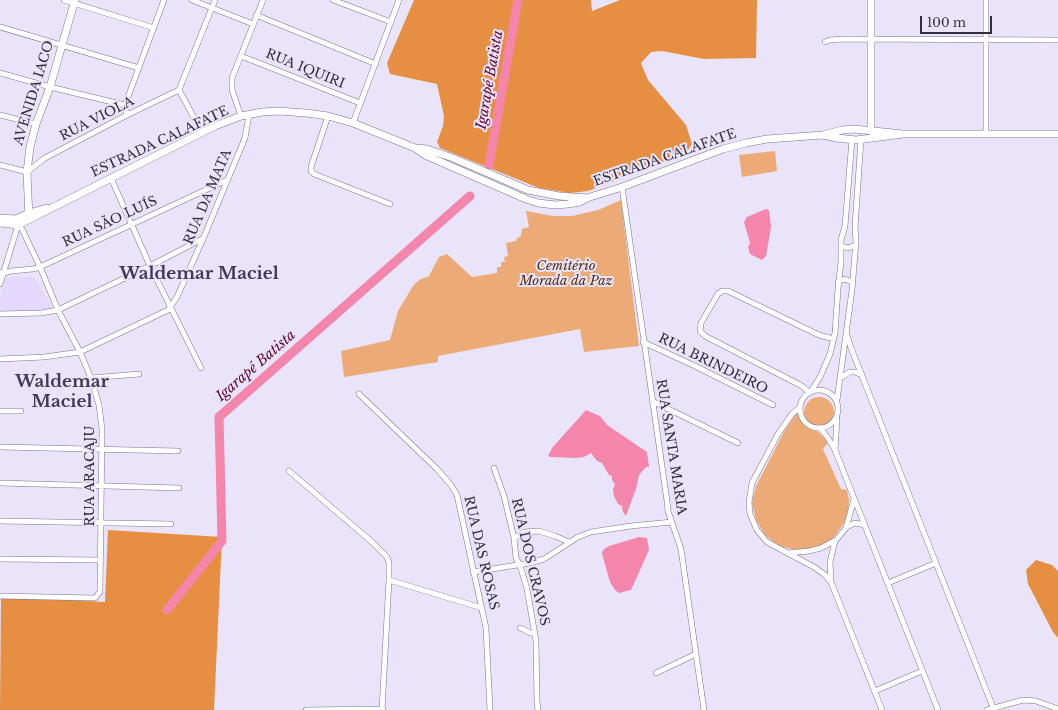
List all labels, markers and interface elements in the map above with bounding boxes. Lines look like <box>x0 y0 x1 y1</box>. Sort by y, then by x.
scale bar <box>922 8 994 34</box>
text: 100 m <box>927 15 966 30</box>
water label: Igarapé Batista <box>473 29 507 131</box>
street label: AVENIDA IACO <box>11 39 57 147</box>
street label: RUA IQUIRI <box>263 46 347 92</box>
street label: RUA VIOLA <box>57 94 137 144</box>
street label: ESTRADA CALAFATE <box>89 103 231 181</box>
street label: ESTRADA CALAFATE <box>592 126 738 190</box>
street label: RUA DA MATA <box>181 147 235 247</box>
street label: RUA SÃO LUÍS <box>60 193 160 251</box>
park label: Cemitério Morada da Paz <box>520 258 612 289</box>
district label: Waldemar Maciel <box>119 264 279 284</box>
water label: Igarapé Batista <box>213 327 299 405</box>
street label: RUA BRINDEIRO <box>656 331 770 397</box>
district label: Waldemar Maciel <box>15 372 109 412</box>
street label: RUA SANTA MARIA <box>653 378 689 516</box>
street label: RUA ARACAJU <box>82 425 98 527</box>
street label: RUA DAS ROSAS <box>460 494 502 612</box>
street label: RUA DOS CRAVOS <box>508 497 552 627</box>

